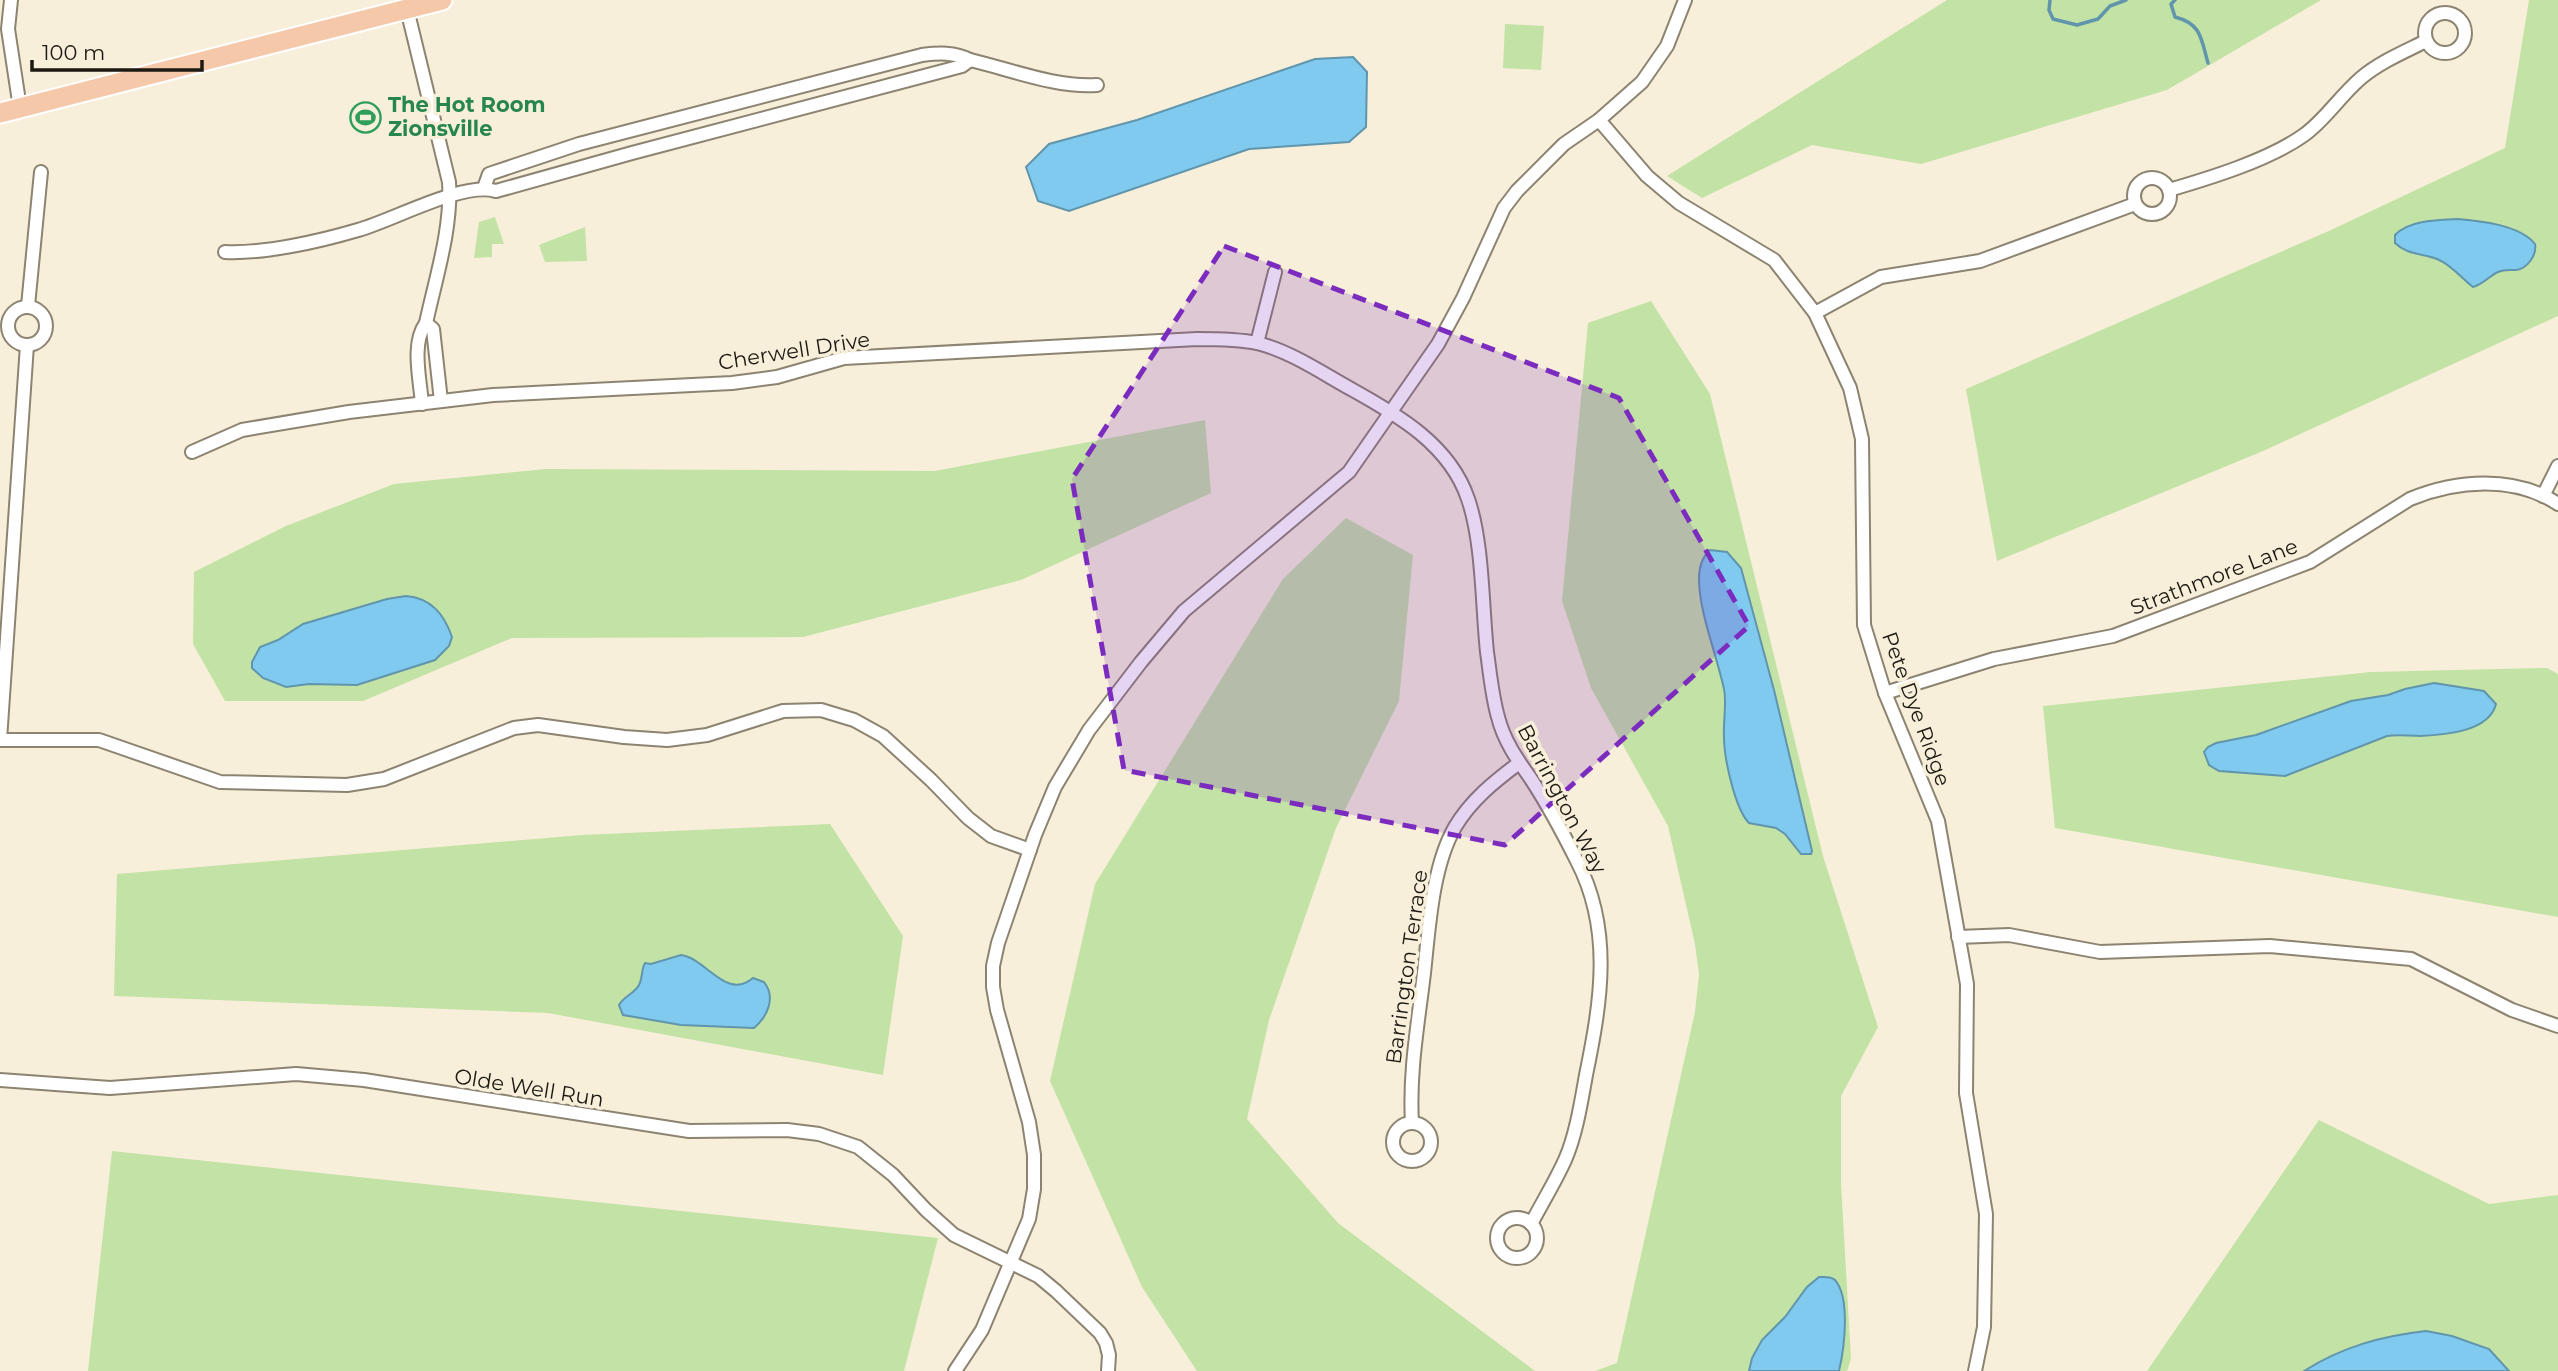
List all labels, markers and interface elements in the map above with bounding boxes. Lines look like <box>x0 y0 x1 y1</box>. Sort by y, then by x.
scale bar <box>32 28 201 72</box>
text: 100 m <box>42 40 105 65</box>
place label: The Hot Room Zionsville <box>388 92 546 141</box>
sports icon: The Hot Room Zionsville <box>348 100 382 134</box>
street label: Cherwell Drive <box>716 326 872 375</box>
street label: Strathmore Lane <box>2126 533 2301 620</box>
street label: Pete Dye Ridge <box>1877 628 1956 789</box>
street label: Barrington Way <box>1513 720 1613 878</box>
street label: Barrington Terrace <box>1380 868 1433 1066</box>
street label: Olde Well Run <box>453 1063 606 1112</box>

